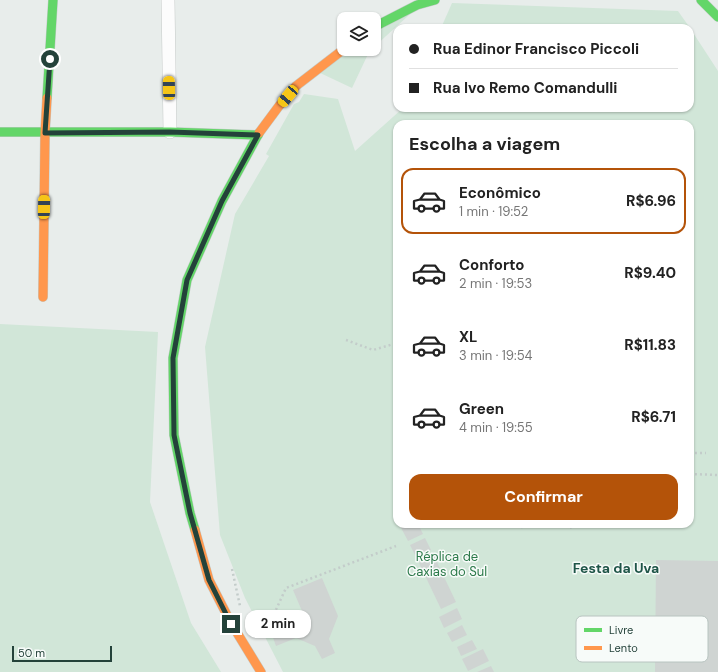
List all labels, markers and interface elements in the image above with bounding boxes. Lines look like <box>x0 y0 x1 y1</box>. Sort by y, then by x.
map controls <box>337 12 381 56</box>
button: layers <box>337 12 381 56</box>
text: Rua Edinor Francisco Piccoli <box>433 39 639 59</box>
route start <box>41 50 59 68</box>
car <box>163 76 175 100</box>
text: Rua Ivo Remo Comandulli <box>433 78 617 98</box>
car <box>276 83 300 109</box>
text: Escolha a viagem <box>409 132 560 156</box>
icon: car <box>411 183 447 219</box>
text: Econômico <box>459 183 541 203</box>
text: R$6.96 <box>626 191 676 211</box>
car <box>38 195 50 219</box>
text: 1 min · 19:52 <box>459 203 528 220</box>
icon: car <box>411 255 447 291</box>
text: Conforto <box>459 255 524 275</box>
text: R$9.40 <box>624 263 676 283</box>
text: 2 min · 19:53 <box>459 275 532 292</box>
icon: car <box>411 327 447 363</box>
text: XL <box>459 327 477 347</box>
text: R$11.83 <box>624 335 676 355</box>
text: 3 min · 19:54 <box>459 347 532 364</box>
icon: car <box>411 399 447 435</box>
text: Green <box>459 399 504 419</box>
text: R$6.71 <box>631 407 676 427</box>
text: 4 min · 19:55 <box>459 419 533 436</box>
button: Confirmar <box>409 474 678 520</box>
park label: Réplica de Caxias do Sul <box>407 548 487 580</box>
district label: Festa da Uva <box>573 559 659 577</box>
callout: 2 min <box>245 610 311 638</box>
route end <box>222 615 240 633</box>
text: 2 min <box>261 615 295 632</box>
legend <box>576 616 708 662</box>
text: Livre <box>609 623 633 637</box>
text: Lento <box>609 641 638 655</box>
scale bar <box>12 644 112 663</box>
text: 50 m <box>18 646 45 660</box>

